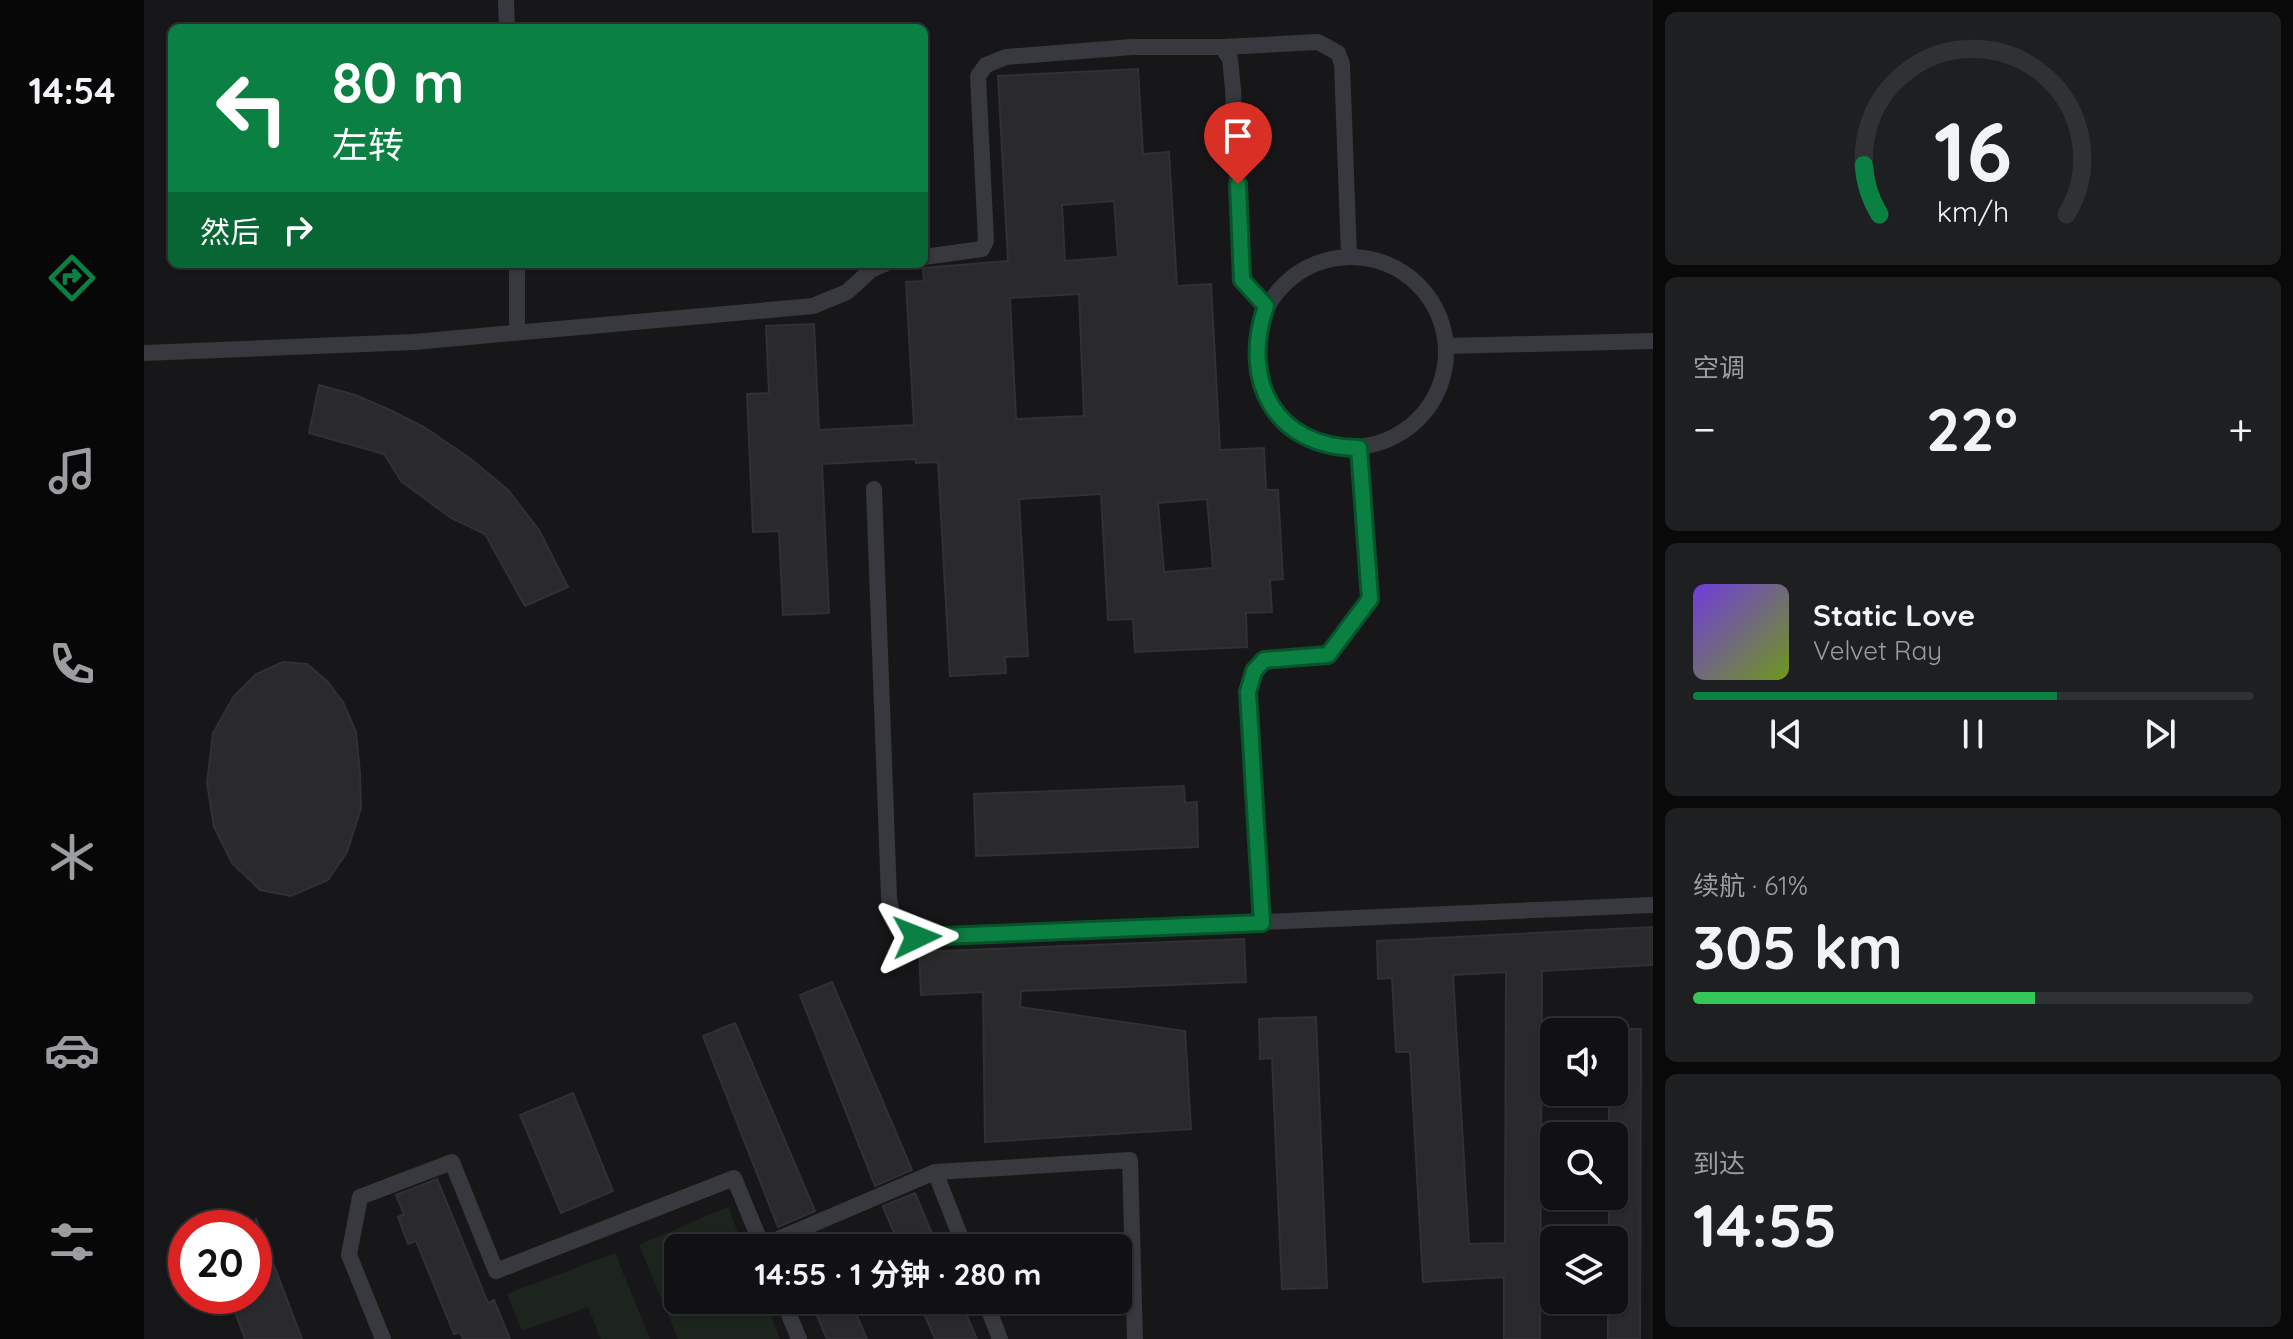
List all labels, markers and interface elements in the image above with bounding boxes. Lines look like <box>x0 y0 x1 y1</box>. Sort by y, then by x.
text: 80 m <box>332 47 464 117</box>
icon: left <box>200 56 304 160</box>
text: 14:54 <box>29 68 115 113</box>
text: 16 <box>1934 97 2012 201</box>
pin <box>1204 102 1272 184</box>
icon: arrive <box>1216 114 1260 158</box>
text: 左转 <box>332 122 404 167</box>
text: km/h <box>1937 193 2009 229</box>
icon: right <box>276 208 320 252</box>
text: 然后 <box>200 213 260 251</box>
icon: directions <box>44 250 100 306</box>
text: 空调 <box>1693 351 1745 384</box>
text: 22° <box>1926 391 2018 466</box>
text: − <box>1693 401 1716 456</box>
text: + <box>2228 401 2253 456</box>
icon: music <box>44 443 100 499</box>
text: Static Love <box>1813 596 1975 634</box>
text: Velvet Ray <box>1813 634 1942 667</box>
icon: phone <box>44 636 100 692</box>
icon: previous <box>1764 712 1808 756</box>
icon: pause <box>1951 712 1995 756</box>
icon: next <box>2138 712 2182 756</box>
icon: climate <box>44 829 100 885</box>
text: 续航 · 61% <box>1693 869 1808 902</box>
position arrow <box>875 895 959 979</box>
text: 305 km <box>1693 909 1903 984</box>
map controls <box>1540 1018 1628 1314</box>
button: sound <box>1540 1018 1628 1106</box>
icon: car <box>44 1022 100 1078</box>
button: search <box>1540 1122 1628 1210</box>
text: 到达 <box>1693 1147 1745 1180</box>
text: 14:55 <box>1693 1187 1837 1262</box>
speed limit sign: 20 <box>168 1210 272 1314</box>
icon: filters <box>44 1214 100 1270</box>
button: layers <box>1540 1226 1628 1314</box>
text: 14:55 · 1 分钟 · 280 m <box>754 1255 1042 1293</box>

